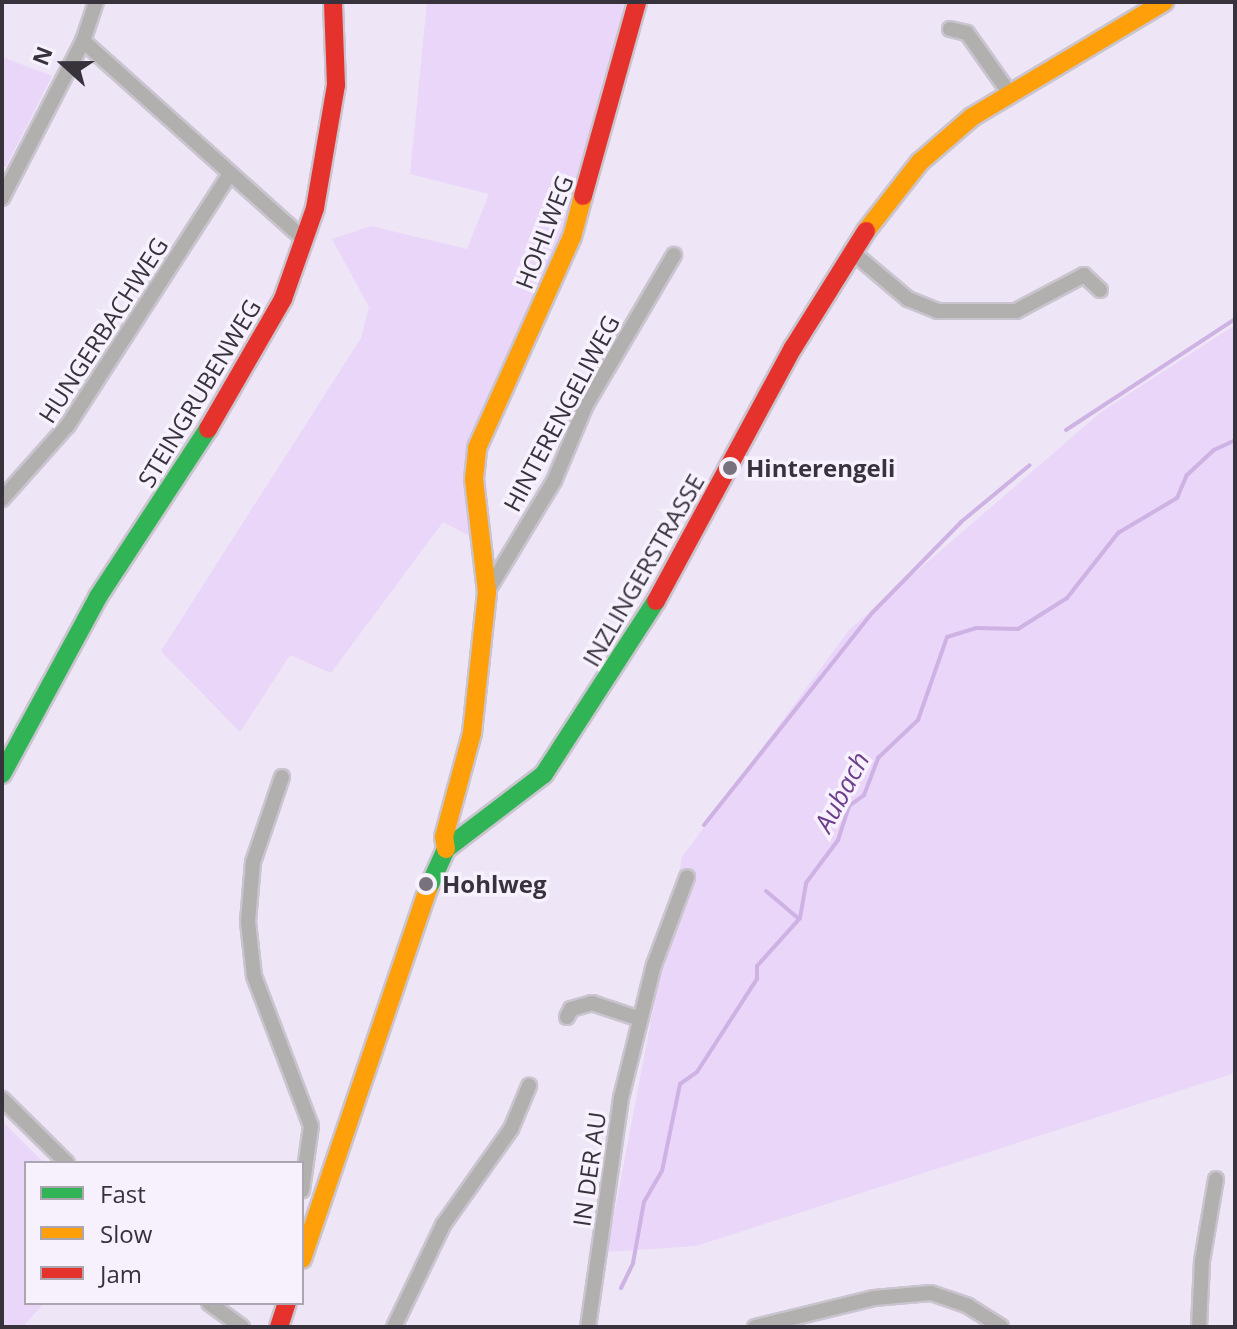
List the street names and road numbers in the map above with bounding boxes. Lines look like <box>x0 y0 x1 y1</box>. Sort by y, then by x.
street label: HOHLWEG <box>509 171 579 293</box>
street label: HUNGERBACHWEG <box>32 232 174 428</box>
street label: STEINGRUBENWEG <box>132 294 266 492</box>
street label: HINTERENGELIWEG <box>497 310 625 516</box>
street label: INZLINGERSTRASSE <box>576 469 710 671</box>
street label: IN DER AU <box>567 1110 611 1228</box>

